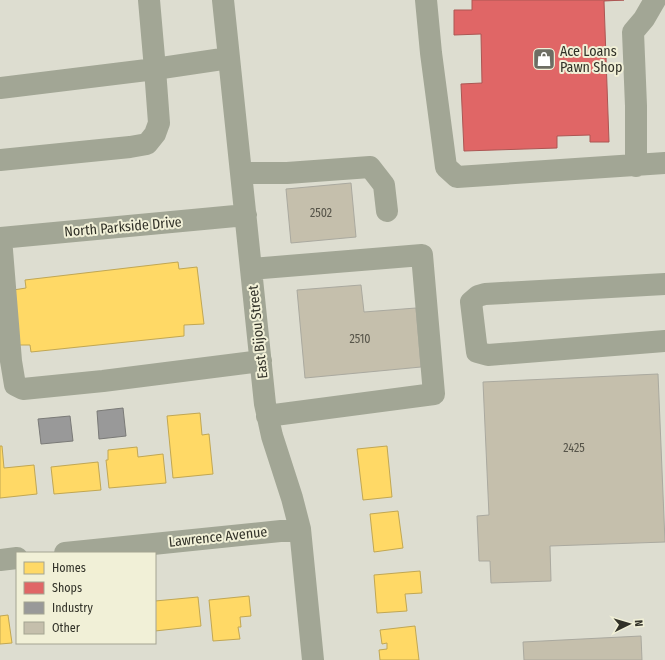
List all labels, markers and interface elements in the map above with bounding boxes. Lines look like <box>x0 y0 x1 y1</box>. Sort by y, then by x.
place label: Ace Loans Pawn Shop <box>560 43 622 76</box>
shop icon: Ace Loans Pawn Shop <box>531 46 557 72</box>
house number: 2502 <box>310 206 332 220</box>
street label: North Parkside Drive <box>64 213 182 241</box>
street label: East Bijou Street <box>245 284 271 380</box>
house number: 2510 <box>349 332 371 346</box>
house number: 2425 <box>563 441 585 455</box>
street label: Lawrence Avenue <box>168 523 268 551</box>
legend <box>16 552 156 644</box>
text: Homes <box>52 561 86 575</box>
text: Shops <box>52 581 82 595</box>
text: Industry <box>52 601 93 615</box>
north arrow <box>609 604 649 644</box>
text: N <box>632 619 645 627</box>
text: Other <box>52 621 81 635</box>

